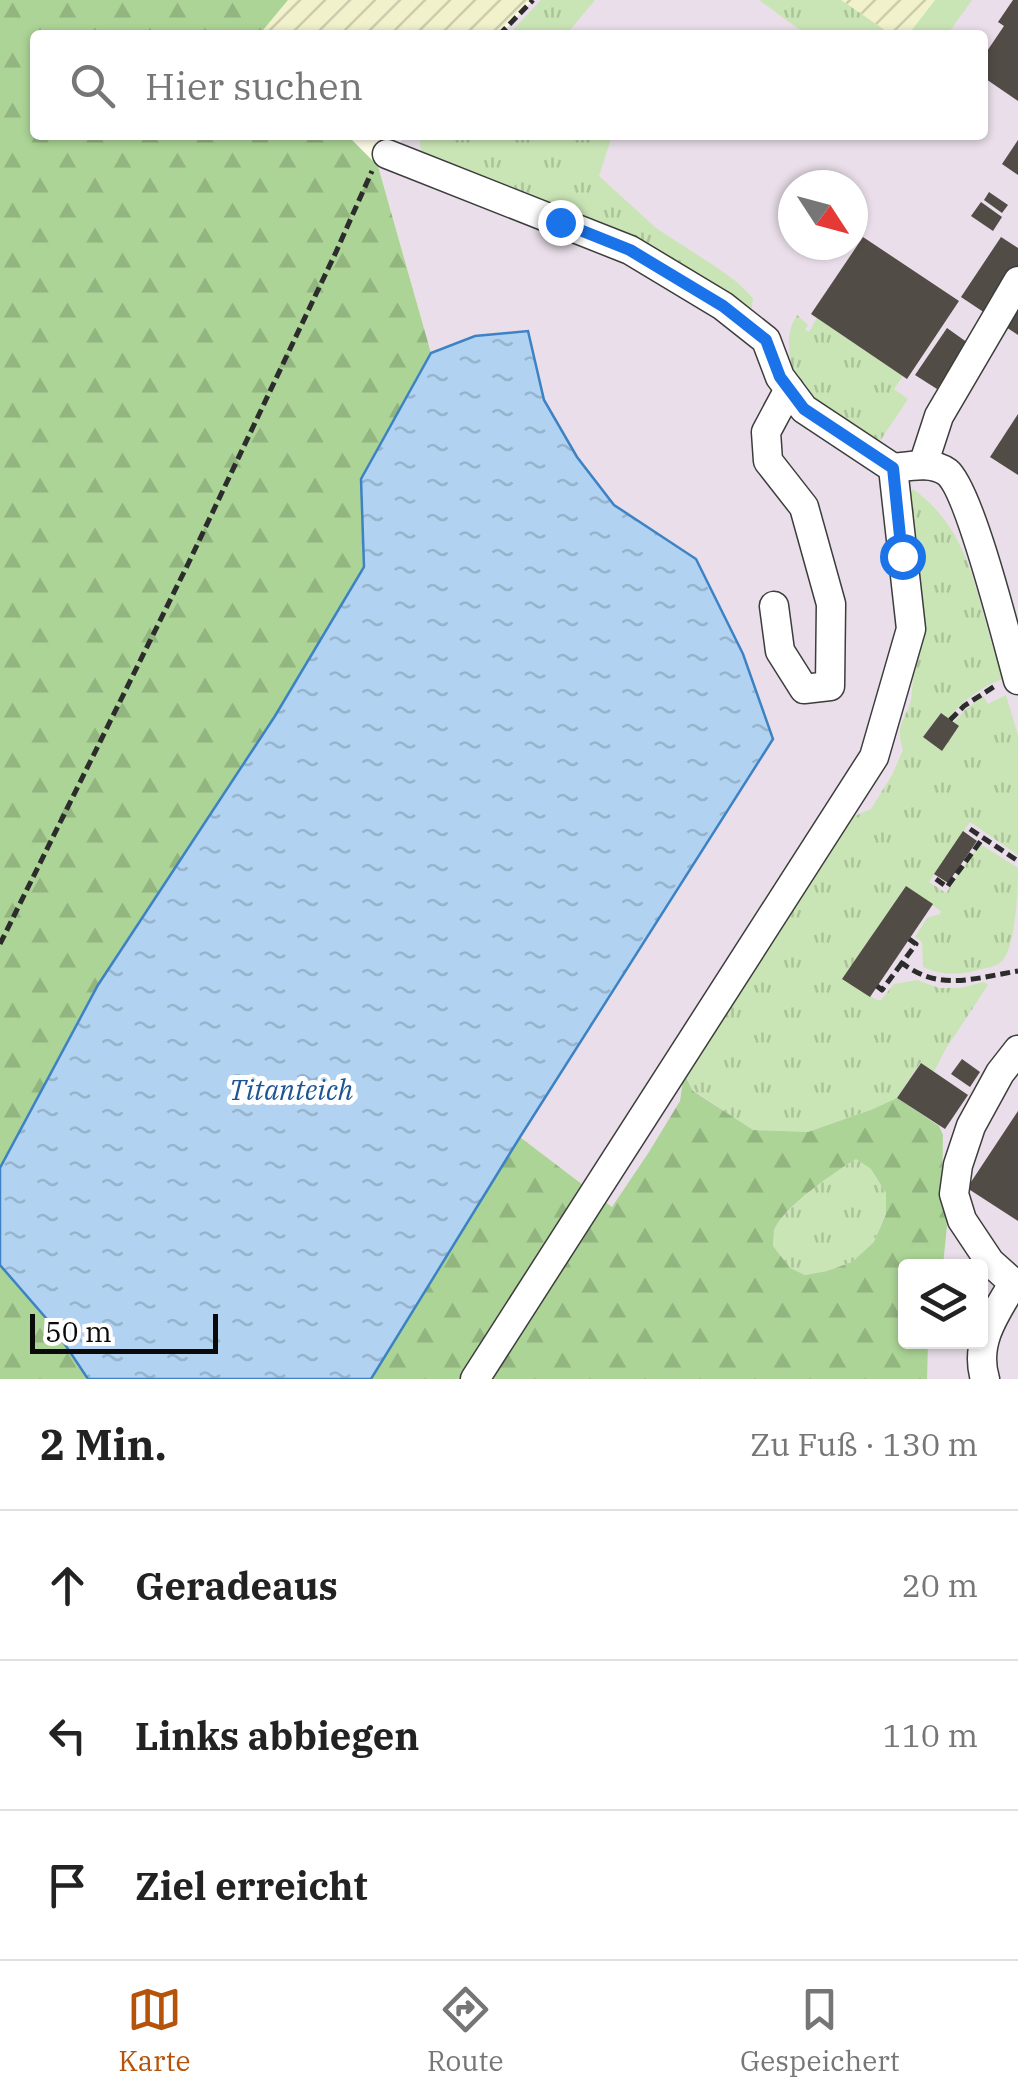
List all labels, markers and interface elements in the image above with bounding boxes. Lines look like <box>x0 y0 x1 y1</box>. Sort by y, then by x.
search box <box>30 30 988 140</box>
icon: search <box>65 58 120 113</box>
text: Hier suchen <box>145 61 363 110</box>
north arrow <box>778 170 868 260</box>
route end <box>538 200 584 246</box>
route start <box>880 534 926 580</box>
water label: Titanteich <box>229 1071 354 1108</box>
map controls <box>898 1259 988 1349</box>
button: layers <box>898 1259 988 1349</box>
scale bar <box>30 1309 218 1354</box>
text: 50 m <box>45 1313 112 1350</box>
text: 2 Min. <box>40 1417 167 1472</box>
text: Zu Fuß · 130 m <box>750 1423 978 1465</box>
icon: ahead <box>40 1558 95 1613</box>
text: Geradeaus <box>135 1561 338 1610</box>
text: 20 m <box>902 1564 978 1606</box>
icon: left <box>40 1708 95 1763</box>
text: Links abbiegen <box>135 1711 419 1760</box>
text: 110 m <box>882 1714 978 1756</box>
icon: arrive <box>40 1858 95 1913</box>
text: Ziel erreicht <box>135 1861 368 1910</box>
tab: Karte <box>118 1982 191 2079</box>
tab: Route <box>427 1982 504 2079</box>
tab: Gespeichert <box>740 1982 900 2079</box>

